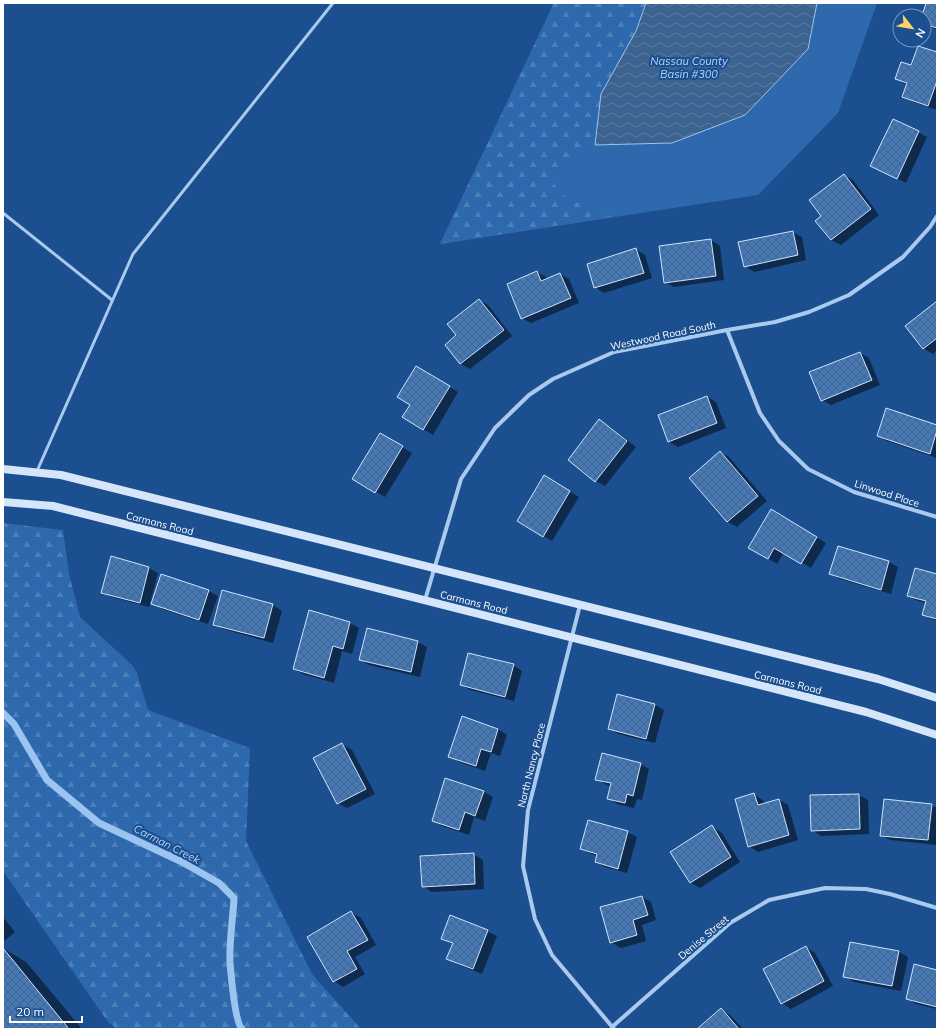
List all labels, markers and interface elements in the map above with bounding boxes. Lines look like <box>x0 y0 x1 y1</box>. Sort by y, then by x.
north arrow <box>892 8 932 48</box>
text: N <box>912 26 929 40</box>
water label: Nassau County Basin #300 <box>650 54 729 81</box>
street label: Westwood Road South <box>609 318 717 353</box>
street label: Linwood Place <box>853 477 921 510</box>
street label: Carmans Road <box>125 509 195 538</box>
street label: Carmans Road <box>439 588 509 617</box>
street label: Carmans Road <box>753 668 823 697</box>
street label: North Nancy Place <box>515 722 548 809</box>
water label: Carman Creek <box>131 821 203 867</box>
street label: Denise Street <box>675 912 732 962</box>
scale bar <box>10 998 82 1024</box>
text: 20 m <box>16 1004 44 1019</box>

